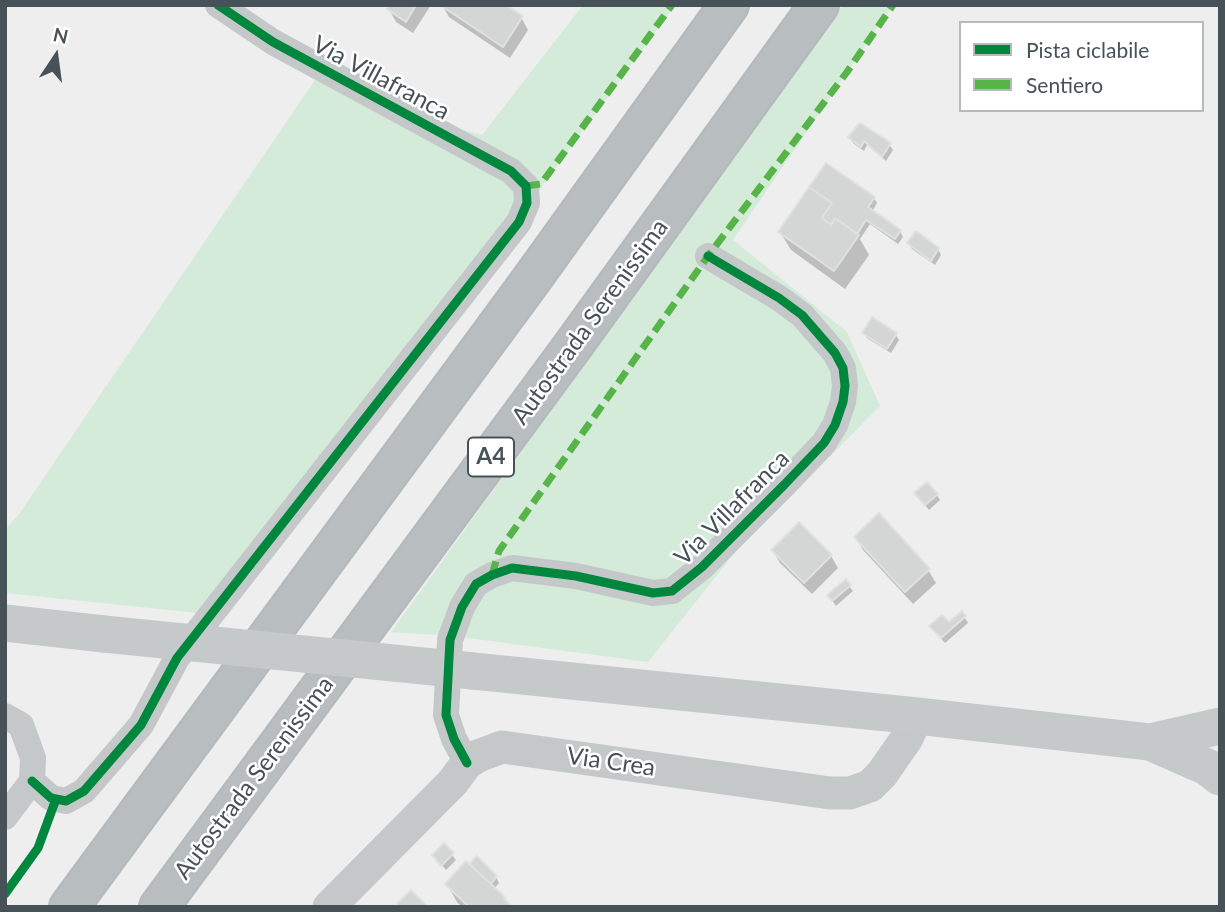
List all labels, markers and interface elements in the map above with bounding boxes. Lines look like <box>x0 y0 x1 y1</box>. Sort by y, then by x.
north arrow <box>21 21 91 91</box>
legend <box>959 21 1204 112</box>
text: N <box>51 22 71 48</box>
street label: Via Villafranca <box>308 30 454 126</box>
text: Pista ciclabile <box>1026 37 1149 62</box>
text: Sentiero <box>1026 72 1103 97</box>
street label: Autostrada Serenissima <box>506 214 674 430</box>
road number: A4 <box>468 438 514 477</box>
street label: Via Villafranca <box>668 444 796 572</box>
street label: Autostrada Serenissima <box>168 671 340 885</box>
street label: Via Crea <box>565 742 657 782</box>

